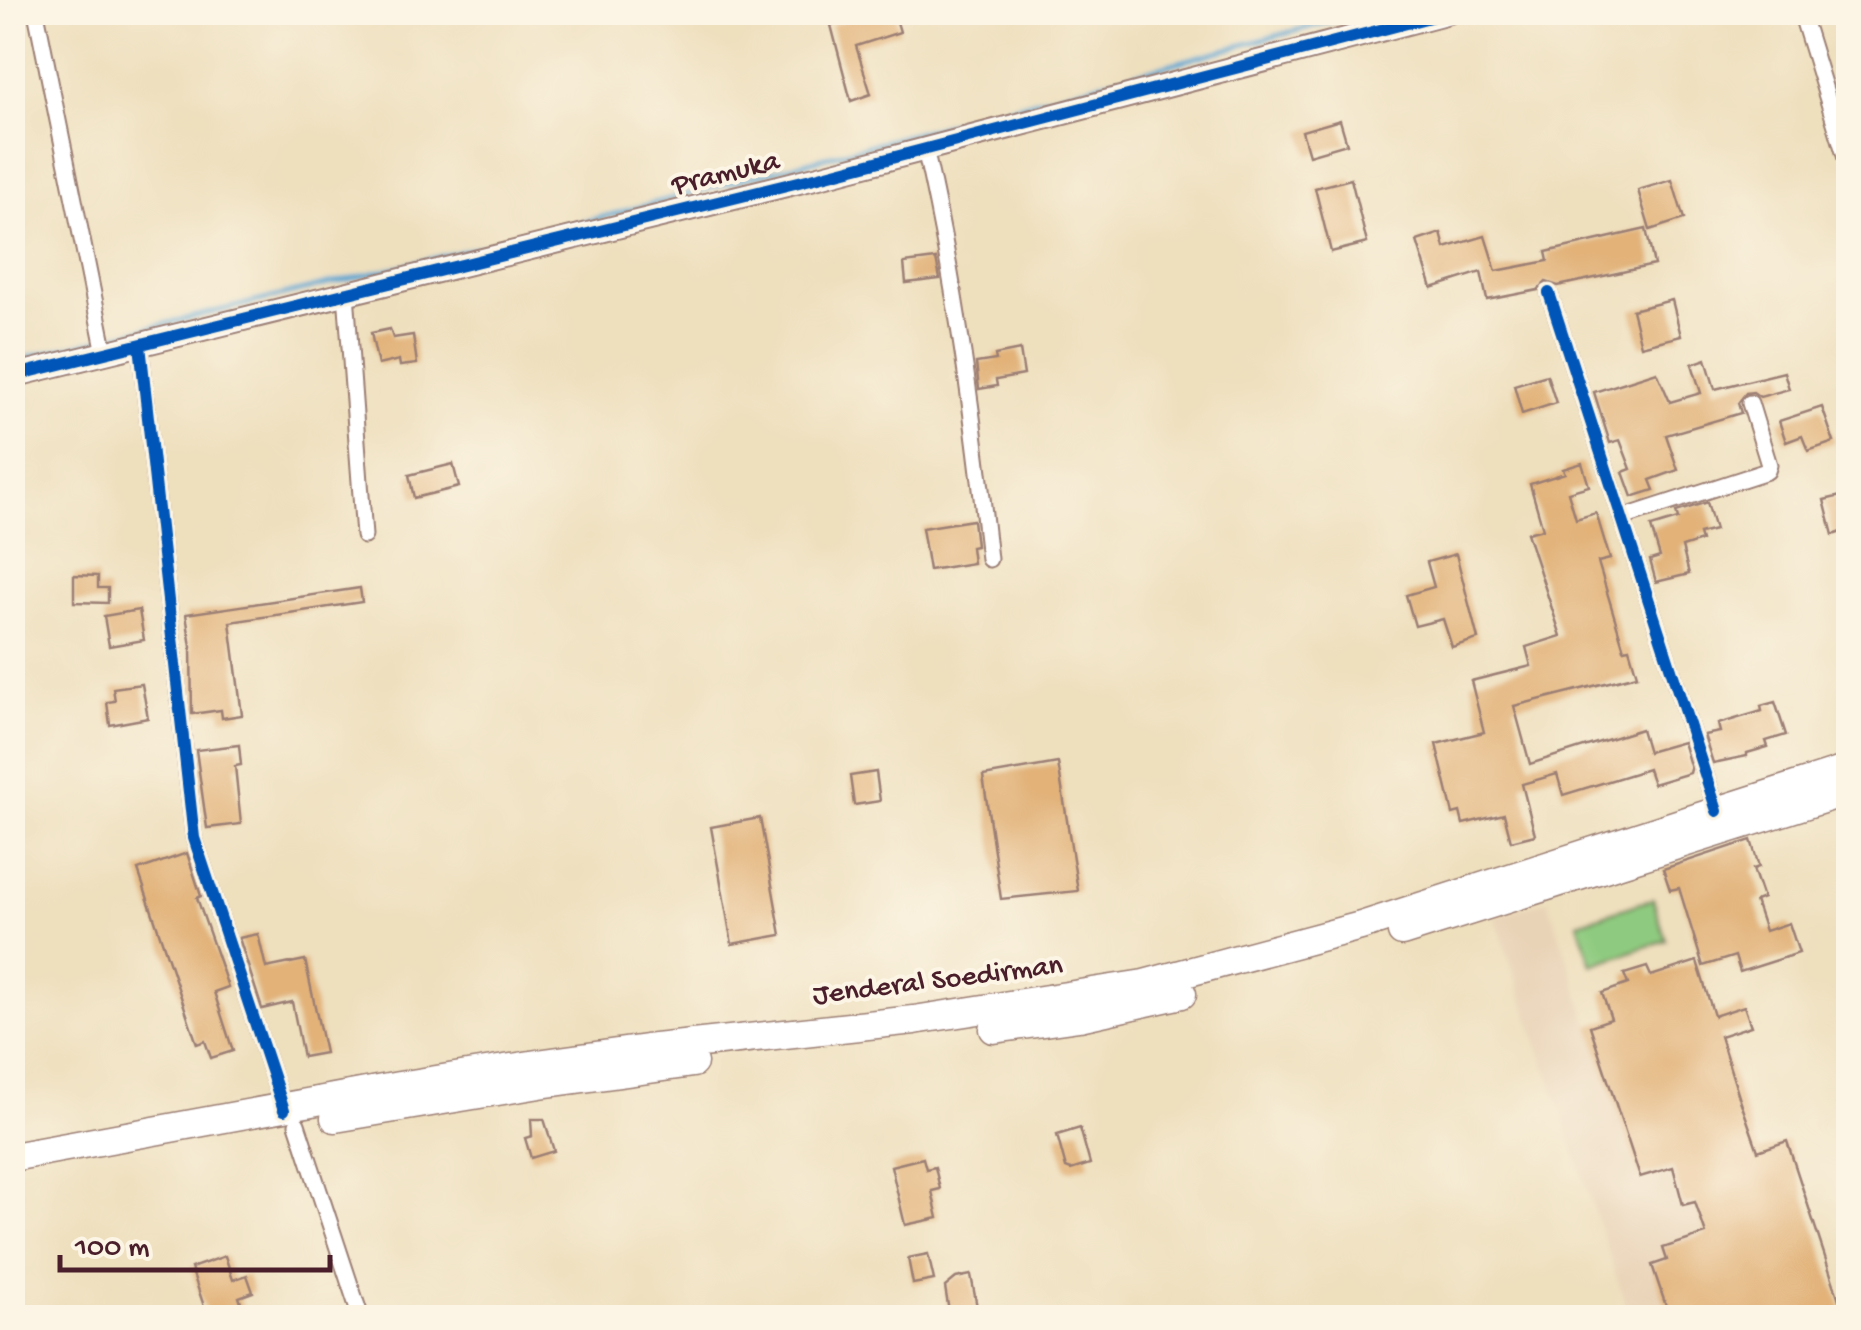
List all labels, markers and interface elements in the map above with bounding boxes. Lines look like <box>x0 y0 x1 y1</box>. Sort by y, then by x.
street label: Pramuka <box>668 144 785 205</box>
street label: Jenderal Soedirman <box>811 949 1065 1015</box>
scale bar <box>60 1210 330 1272</box>
text: 100 m <box>74 1232 150 1267</box>

